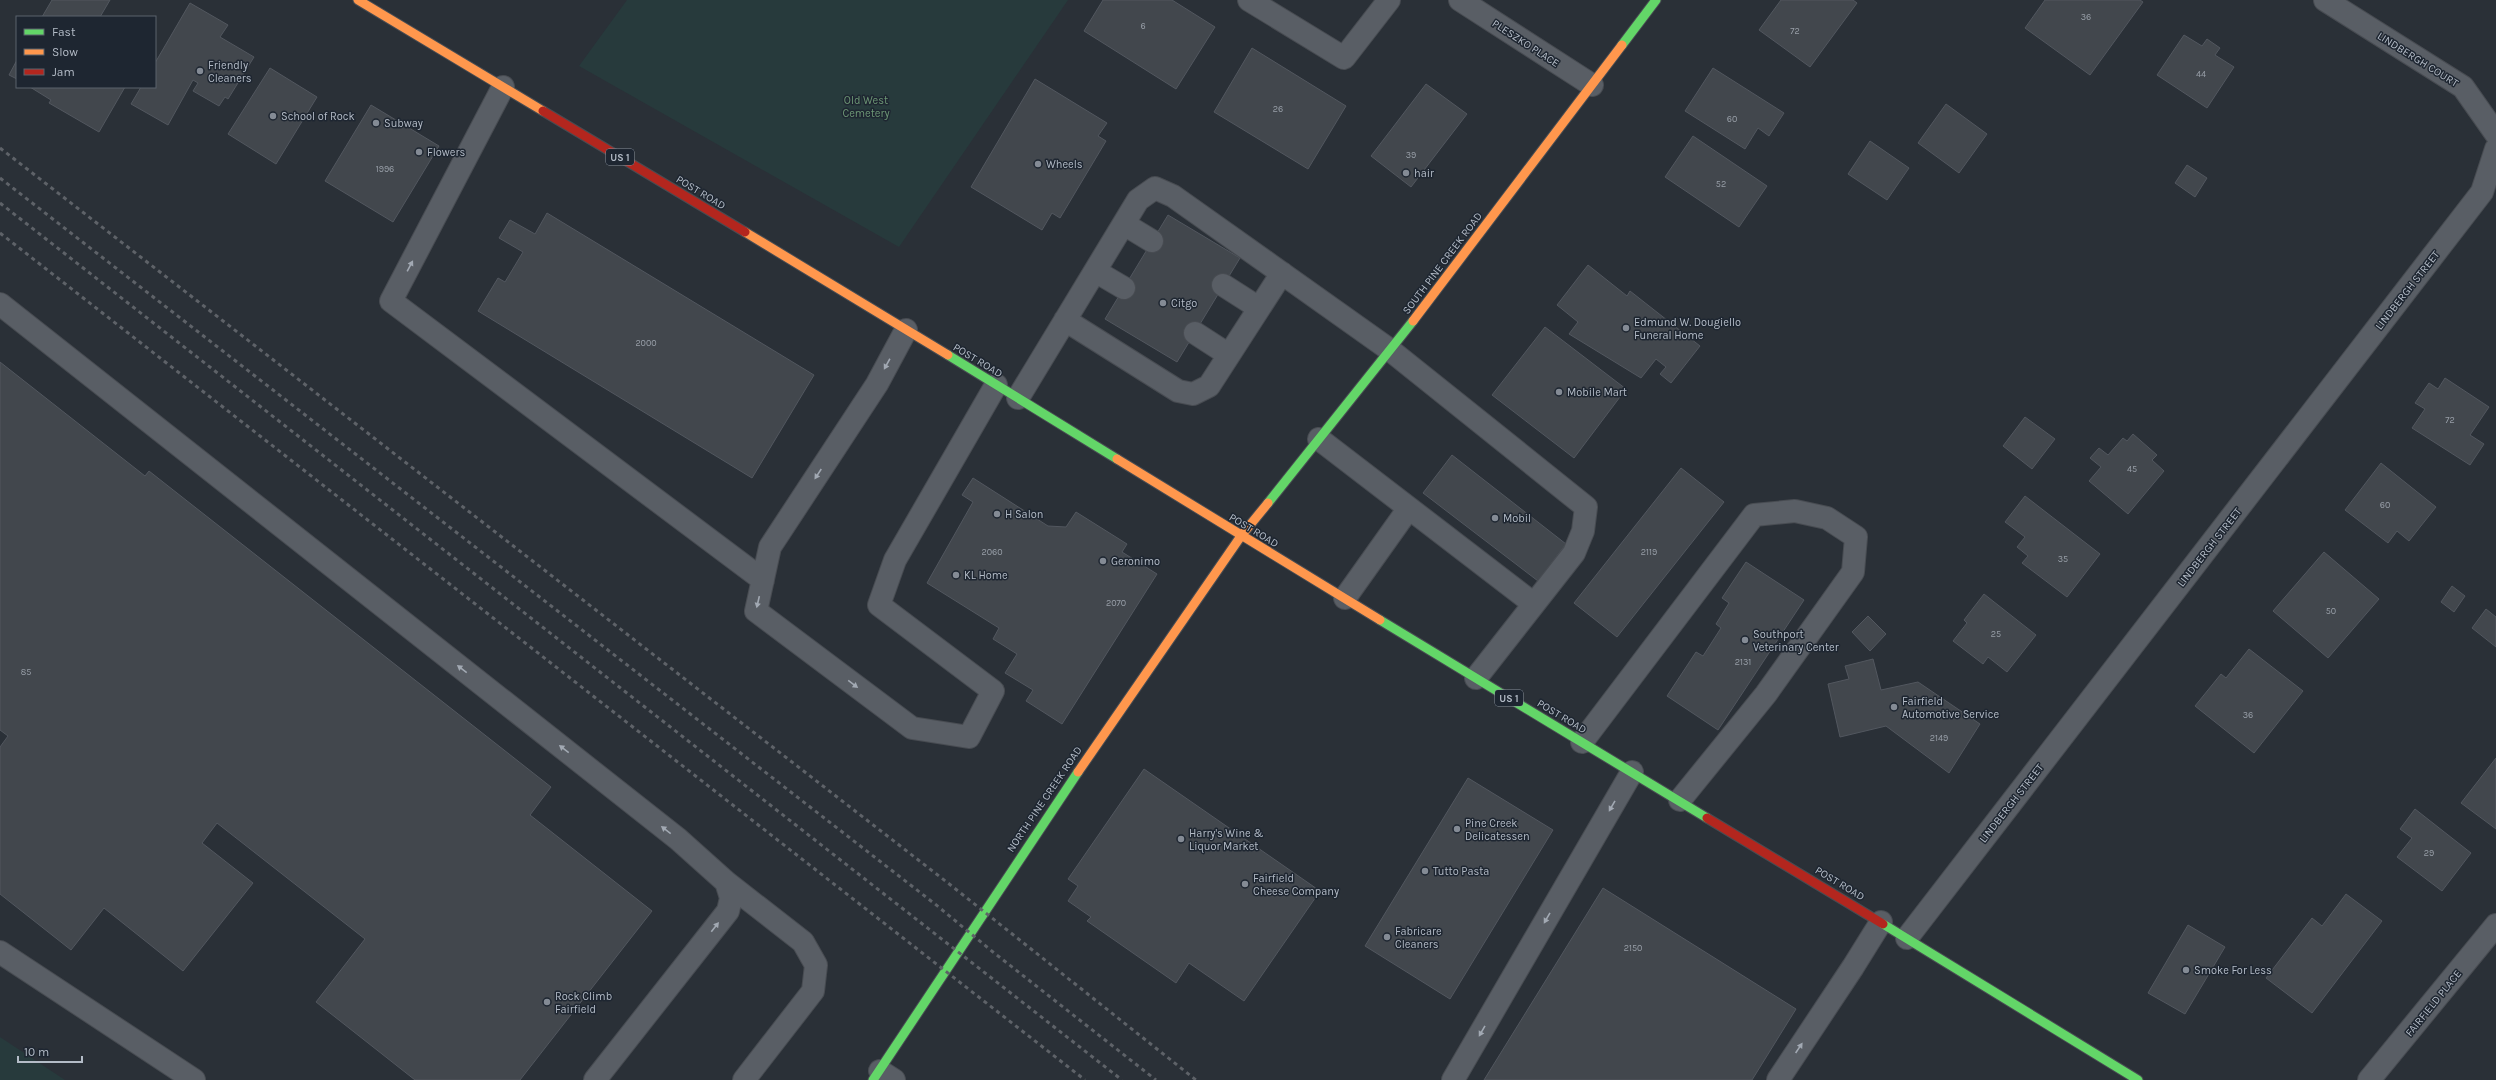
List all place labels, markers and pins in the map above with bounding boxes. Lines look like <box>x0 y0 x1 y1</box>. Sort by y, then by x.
place label: Friendly Cleaners <box>208 59 252 85</box>
marker: Friendly Cleaners <box>195 66 205 76</box>
place label: School of Rock <box>281 110 355 123</box>
marker: School of Rock <box>268 111 278 121</box>
place label: Subway <box>384 117 423 130</box>
marker: Subway <box>371 118 381 128</box>
place label: Flowers <box>427 146 465 159</box>
marker: Flowers <box>414 147 424 157</box>
place label: Wheels <box>1046 158 1083 171</box>
marker: Wheels <box>1033 159 1043 169</box>
place label: hair <box>1414 167 1434 180</box>
marker: hair <box>1401 168 1411 178</box>
place label: Citgo <box>1171 297 1197 310</box>
marker: Citgo <box>1158 298 1168 308</box>
place label: Edmund W. Dougiello Funeral Home <box>1634 316 1741 342</box>
marker: Edmund W. Dougiello Funeral Home <box>1621 323 1631 333</box>
place label: Mobile Mart <box>1567 386 1627 399</box>
marker: Mobile Mart <box>1554 387 1564 397</box>
place label: H Salon <box>1005 508 1043 521</box>
marker: H Salon <box>992 509 1002 519</box>
place label: Mobil <box>1503 512 1531 525</box>
marker: Mobil <box>1490 513 1500 523</box>
place label: Geronimo <box>1111 555 1160 568</box>
marker: Geronimo <box>1098 556 1108 566</box>
place label: KL Home <box>964 569 1008 582</box>
marker: KL Home <box>951 570 961 580</box>
place label: Southport Veterinary Center <box>1753 628 1839 654</box>
marker: Southport Veterinary Center <box>1740 635 1750 645</box>
place label: Fairfield Automotive Service <box>1902 695 1999 721</box>
marker: Fairfield Automotive Service <box>1889 702 1899 712</box>
place label: Pine Creek Delicatessen <box>1465 817 1530 843</box>
marker: Pine Creek Delicatessen <box>1452 824 1462 834</box>
place label: Harry's Wine & Liquor Market <box>1189 827 1263 853</box>
marker: Harry's Wine & Liquor Market <box>1176 834 1186 844</box>
place label: Tutto Pasta <box>1433 865 1489 878</box>
marker: Tutto Pasta <box>1420 866 1430 876</box>
place label: Fairfield Cheese Company <box>1253 872 1339 898</box>
marker: Fairfield Cheese Company <box>1240 879 1250 889</box>
place label: Fabricare Cleaners <box>1395 925 1442 951</box>
marker: Fabricare Cleaners <box>1382 932 1392 942</box>
place label: Smoke For Less <box>2194 964 2272 977</box>
marker: Smoke For Less <box>2181 965 2191 975</box>
place label: Rock Climb Fairfield <box>555 990 612 1016</box>
marker: Rock Climb Fairfield <box>542 997 552 1007</box>

